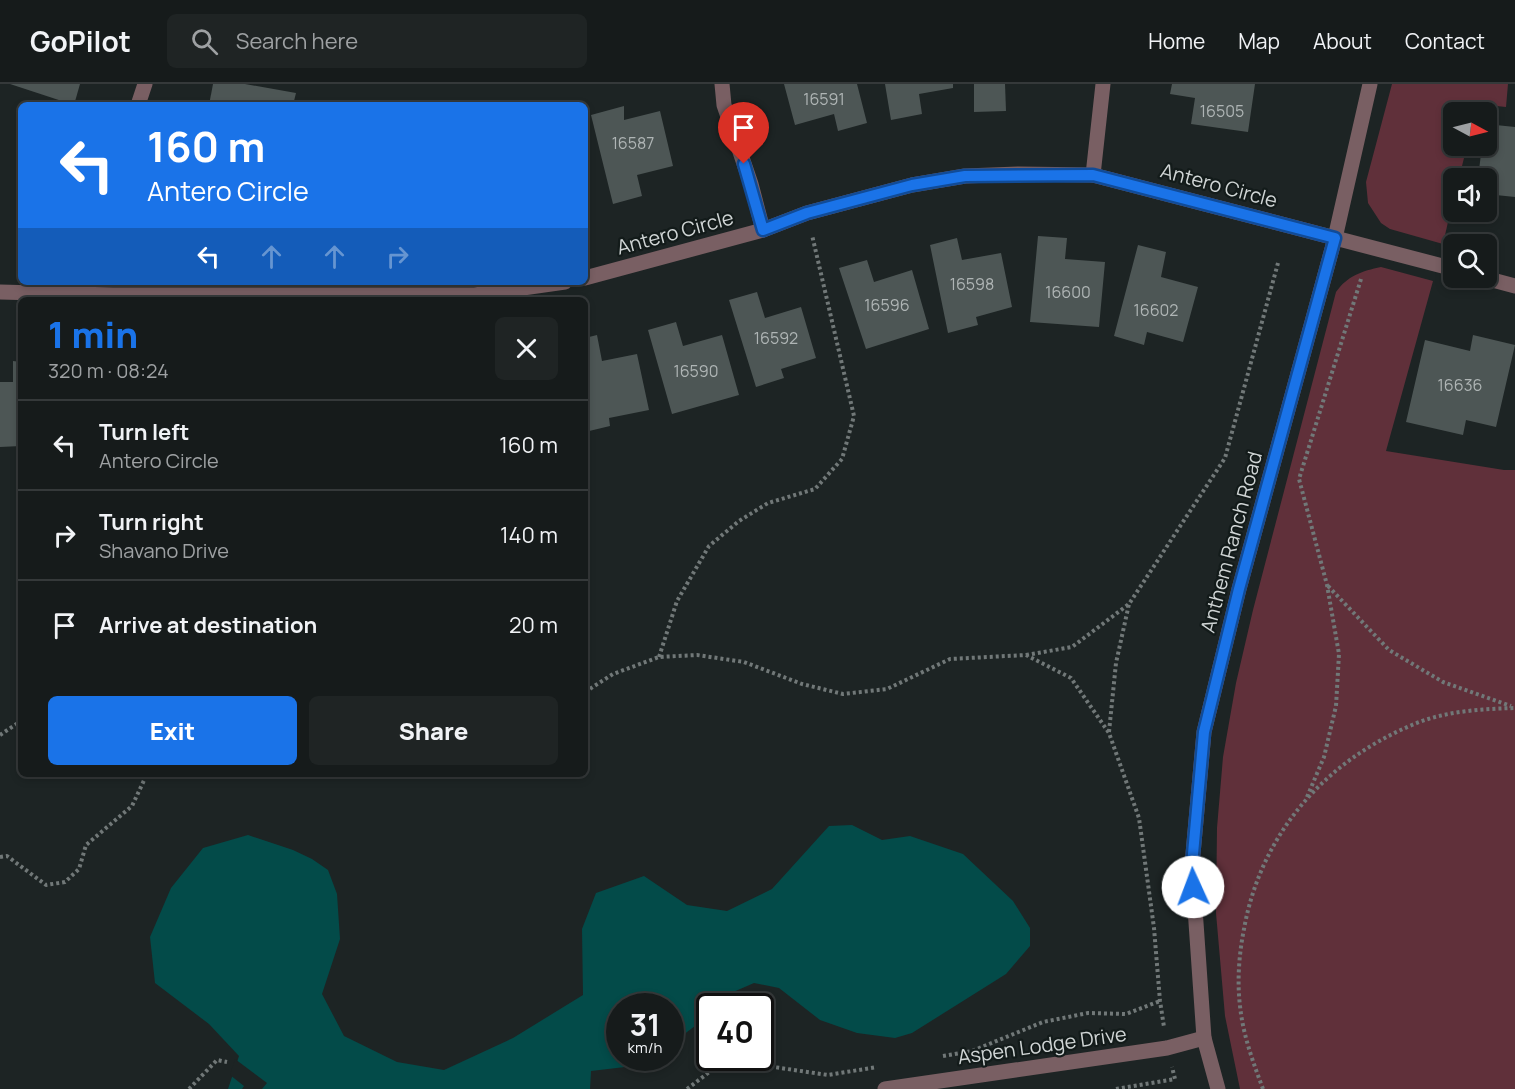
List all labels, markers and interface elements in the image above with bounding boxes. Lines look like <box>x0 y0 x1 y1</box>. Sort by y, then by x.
search box <box>167 14 587 68</box>
text: GoPilot <box>30 22 131 60</box>
icon: search <box>188 25 221 58</box>
text: Search here <box>236 26 358 56</box>
text: Home <box>1148 27 1205 55</box>
text: Map <box>1238 27 1280 55</box>
text: About <box>1313 27 1372 55</box>
text: Contact <box>1405 27 1485 55</box>
house number: 16591 <box>803 88 845 110</box>
house number: 16505 <box>1200 100 1244 122</box>
pin <box>718 102 769 164</box>
north arrow <box>1443 102 1497 156</box>
map controls <box>1443 102 1497 288</box>
icon: arrive <box>727 111 760 144</box>
text: 160 m <box>147 117 265 175</box>
icon: left <box>48 126 126 204</box>
house number: 16587 <box>612 132 654 154</box>
street label: Antero Circle <box>1158 156 1280 214</box>
button: sound <box>1443 168 1497 222</box>
text: Antero Circle <box>147 172 309 209</box>
street label: Antero Circle <box>614 203 736 261</box>
button: search <box>1443 234 1497 288</box>
icon: left <box>192 240 225 273</box>
icon: ahead <box>255 240 288 273</box>
icon: ahead <box>318 240 351 273</box>
icon: right <box>381 240 414 273</box>
house number: 16598 <box>950 273 994 295</box>
house number: 16600 <box>1045 281 1091 303</box>
house number: 16596 <box>864 294 910 316</box>
house number: 16602 <box>1134 299 1178 321</box>
text: 1 min <box>48 310 138 359</box>
button: close <box>495 317 558 380</box>
house number: 16592 <box>754 327 798 349</box>
text: 320 m · 08:24 <box>48 357 169 384</box>
house number: 16590 <box>673 360 719 382</box>
house number: 16636 <box>1438 374 1482 396</box>
text: Turn left <box>99 417 189 447</box>
icon: left <box>48 429 81 462</box>
text: 160 m <box>499 430 558 460</box>
text: Antero Circle <box>99 447 219 474</box>
street label: Anthem Ranch Road <box>1194 448 1268 636</box>
text: Turn right <box>99 507 204 537</box>
icon: right <box>48 519 81 552</box>
text: 140 m <box>500 520 558 550</box>
text: Shavano Drive <box>99 537 229 564</box>
icon: arrive <box>48 609 81 642</box>
text: Arrive at destination <box>99 610 317 640</box>
text: 20 m <box>509 610 558 640</box>
button: Exit <box>48 696 297 765</box>
button: Share <box>309 696 558 765</box>
position arrow <box>1161 855 1225 919</box>
speed limit sign: 40 <box>696 993 774 1071</box>
text: 31 <box>630 1004 660 1045</box>
street label: Aspen Lodge Drive <box>956 1020 1128 1070</box>
text: km/h <box>628 1037 662 1058</box>

